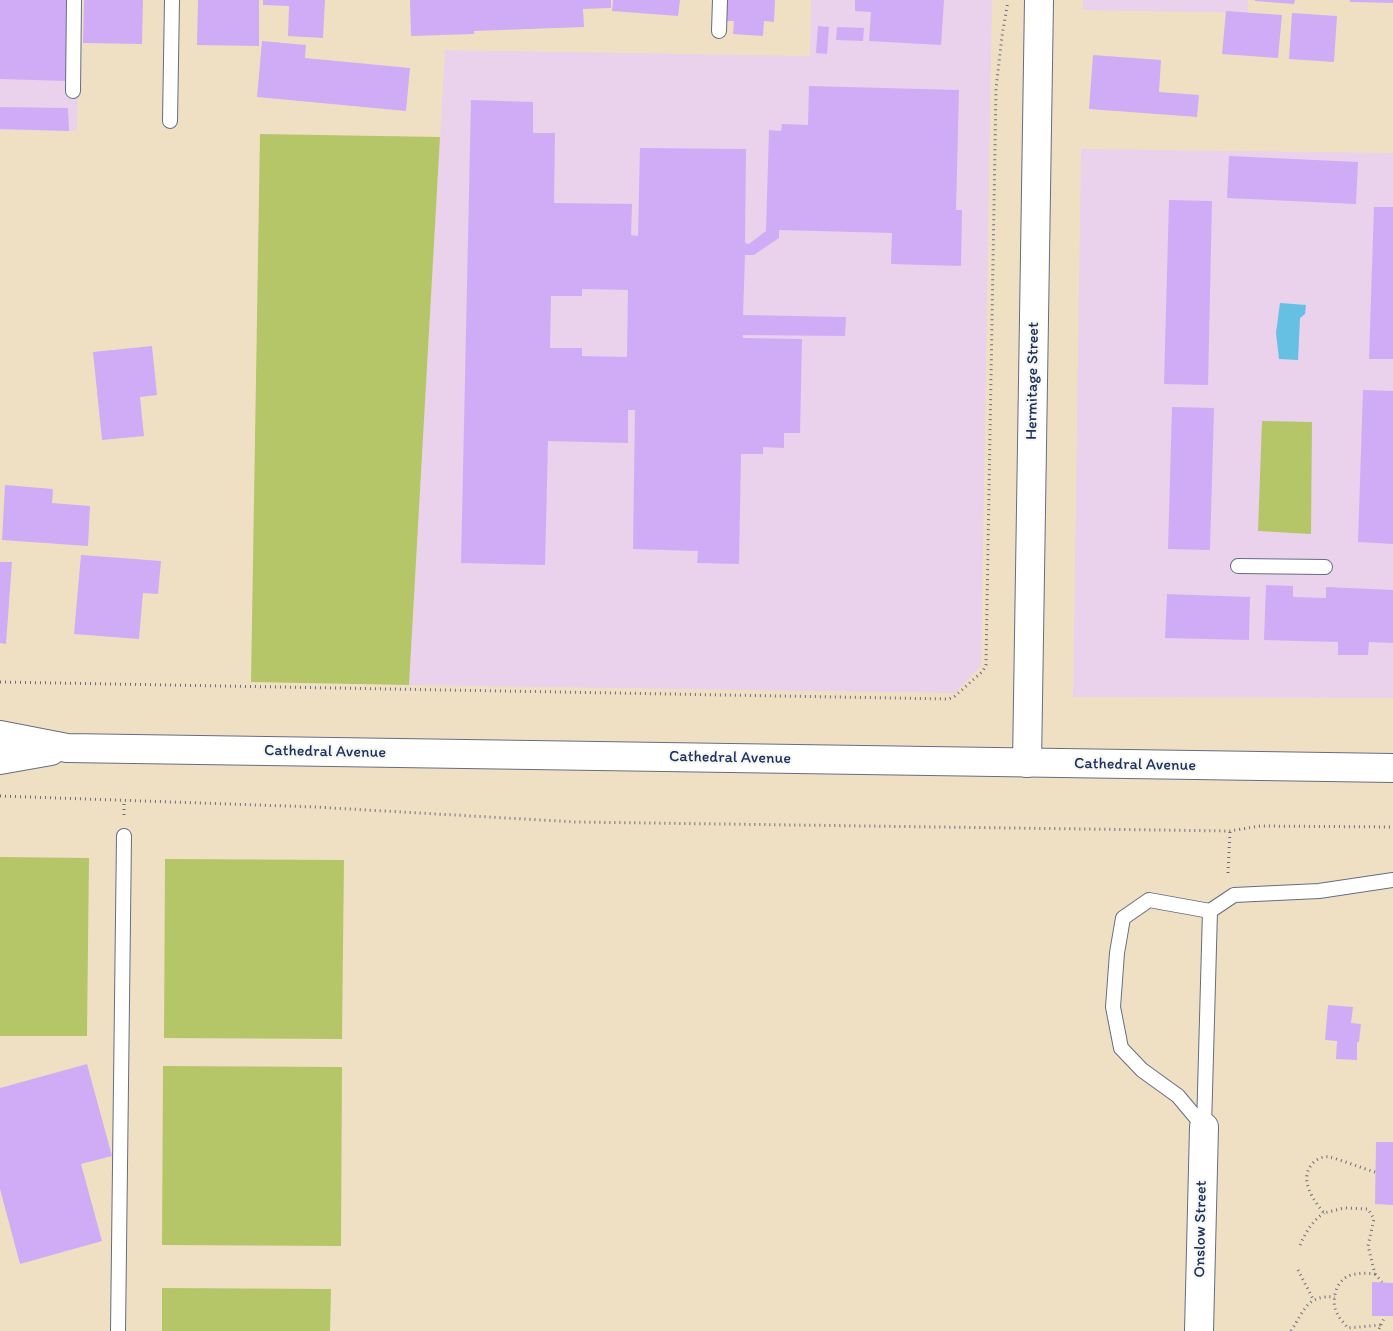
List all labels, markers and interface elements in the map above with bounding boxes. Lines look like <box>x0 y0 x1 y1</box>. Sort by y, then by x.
street label: Hermitage Street <box>1022 322 1044 440</box>
street label: Cathedral Avenue <box>264 741 386 763</box>
street label: Cathedral Avenue <box>669 747 791 769</box>
street label: Cathedral Avenue <box>1074 754 1196 776</box>
street label: Onslow Street <box>1191 1180 1211 1278</box>

